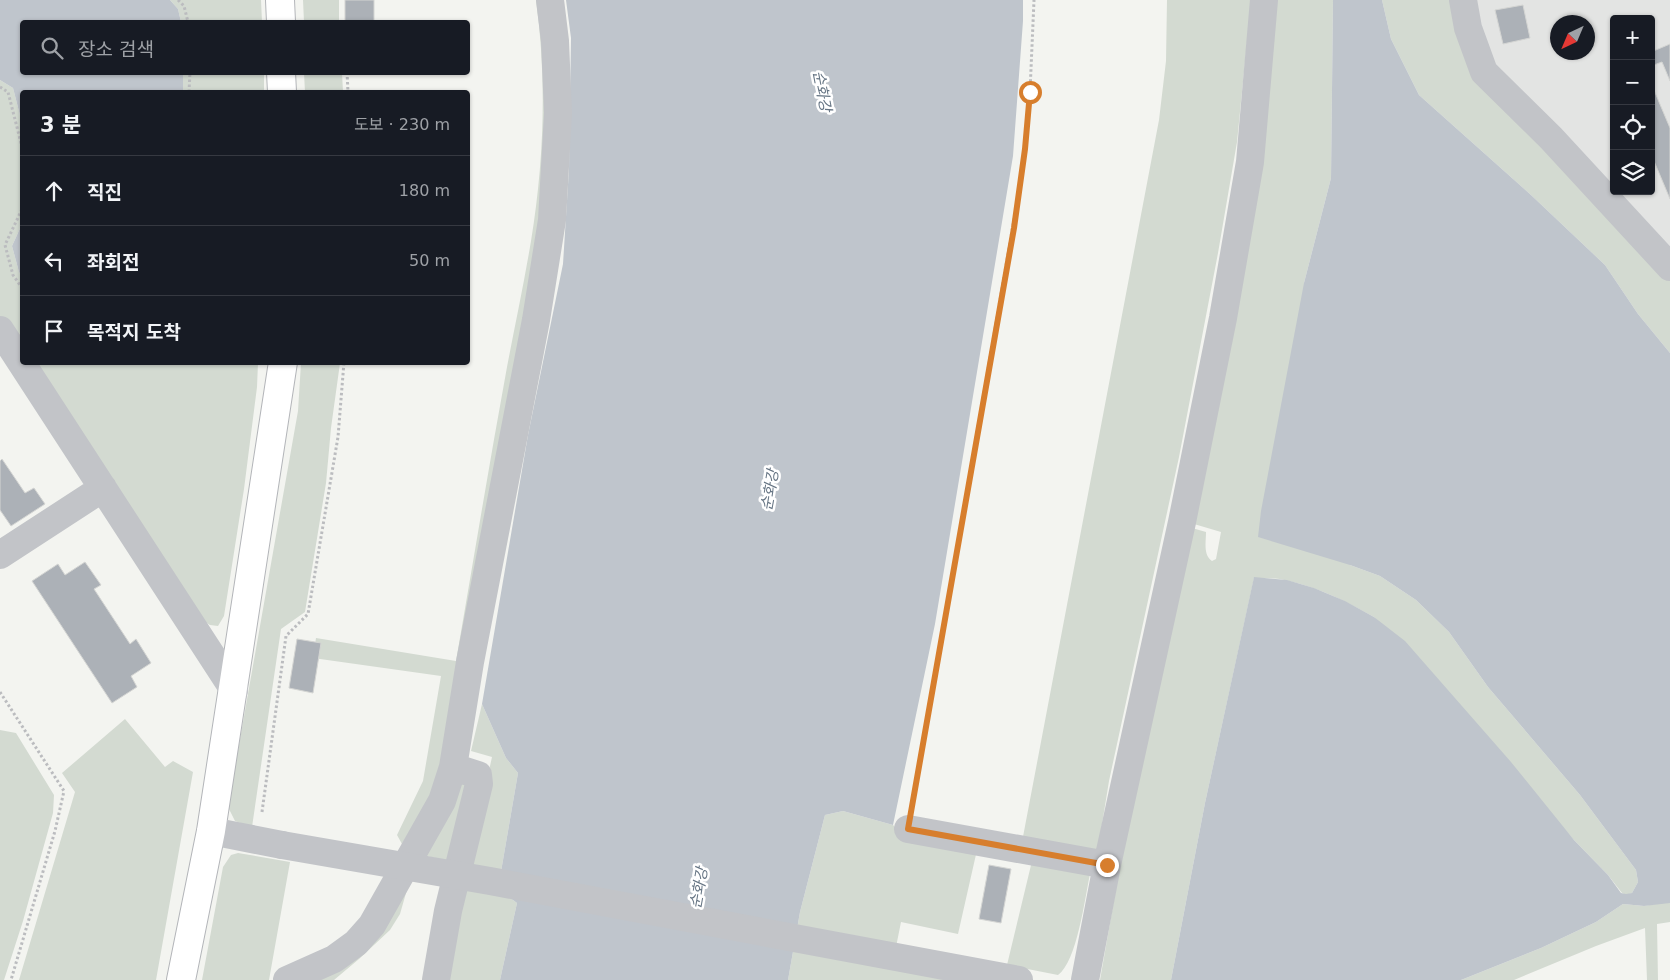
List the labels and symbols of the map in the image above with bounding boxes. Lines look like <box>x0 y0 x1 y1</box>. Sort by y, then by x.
north arrow <box>1550 15 1595 60</box>
water label: 순화강 <box>809 69 835 115</box>
route start <box>1019 81 1042 104</box>
water label: 순화강 <box>758 466 783 512</box>
route end <box>1096 854 1119 877</box>
water label: 순화강 <box>687 864 712 910</box>

